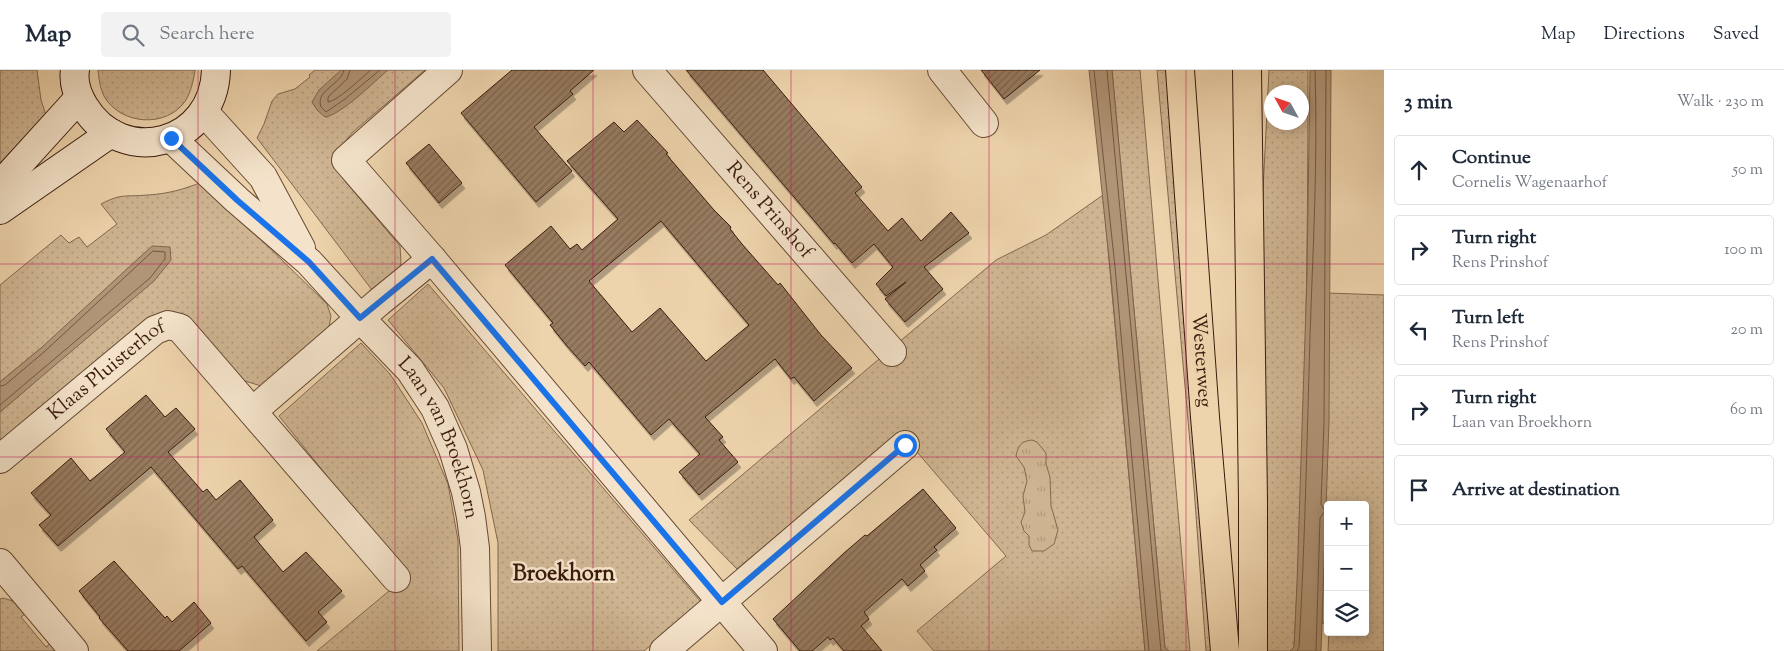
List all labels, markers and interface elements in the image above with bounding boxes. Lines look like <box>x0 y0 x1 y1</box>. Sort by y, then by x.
search box <box>101 12 451 57</box>
text: Map <box>25 18 71 52</box>
icon: search <box>119 21 147 49</box>
text: Search here <box>159 21 255 48</box>
text: Map <box>1541 22 1576 48</box>
text: Directions <box>1604 22 1685 48</box>
text: Saved <box>1713 22 1759 48</box>
north arrow <box>1264 85 1309 130</box>
text: 3 min <box>1404 88 1453 118</box>
text: Walk · 230 m <box>1677 91 1764 114</box>
route end <box>160 127 183 150</box>
text: Continue <box>1452 145 1531 172</box>
street label: Rens Prinshof <box>719 155 820 266</box>
icon: ahead <box>1405 156 1433 184</box>
text: 50 m <box>1732 159 1763 182</box>
text: Cornelis Wagenaarhof <box>1452 172 1607 195</box>
text: Turn right <box>1452 225 1536 252</box>
icon: right <box>1405 236 1433 264</box>
text: 100 m <box>1724 239 1763 262</box>
text: Rens Prinshof <box>1452 252 1548 275</box>
text: Turn left <box>1452 305 1524 332</box>
street label: Klaas Pluisterhof <box>42 312 171 428</box>
street label: Westerweg <box>1183 312 1219 409</box>
icon: left <box>1405 316 1433 344</box>
text: 20 m <box>1730 319 1763 342</box>
text: Rens Prinshof <box>1452 332 1548 355</box>
street label: Laan van Broekhorn <box>390 350 486 522</box>
text: Turn right <box>1452 385 1536 412</box>
icon: right <box>1405 396 1433 424</box>
text: 60 m <box>1730 399 1763 422</box>
text: Laan van Broekhorn <box>1452 412 1592 435</box>
route start <box>894 434 917 457</box>
icon: arrive <box>1405 476 1433 504</box>
text: Arrive at destination <box>1452 477 1620 504</box>
map controls <box>1324 501 1369 636</box>
button: + <box>1324 501 1369 546</box>
button: − <box>1324 546 1369 591</box>
district label: Broekhorn <box>513 559 615 591</box>
button: layers <box>1324 591 1369 636</box>

